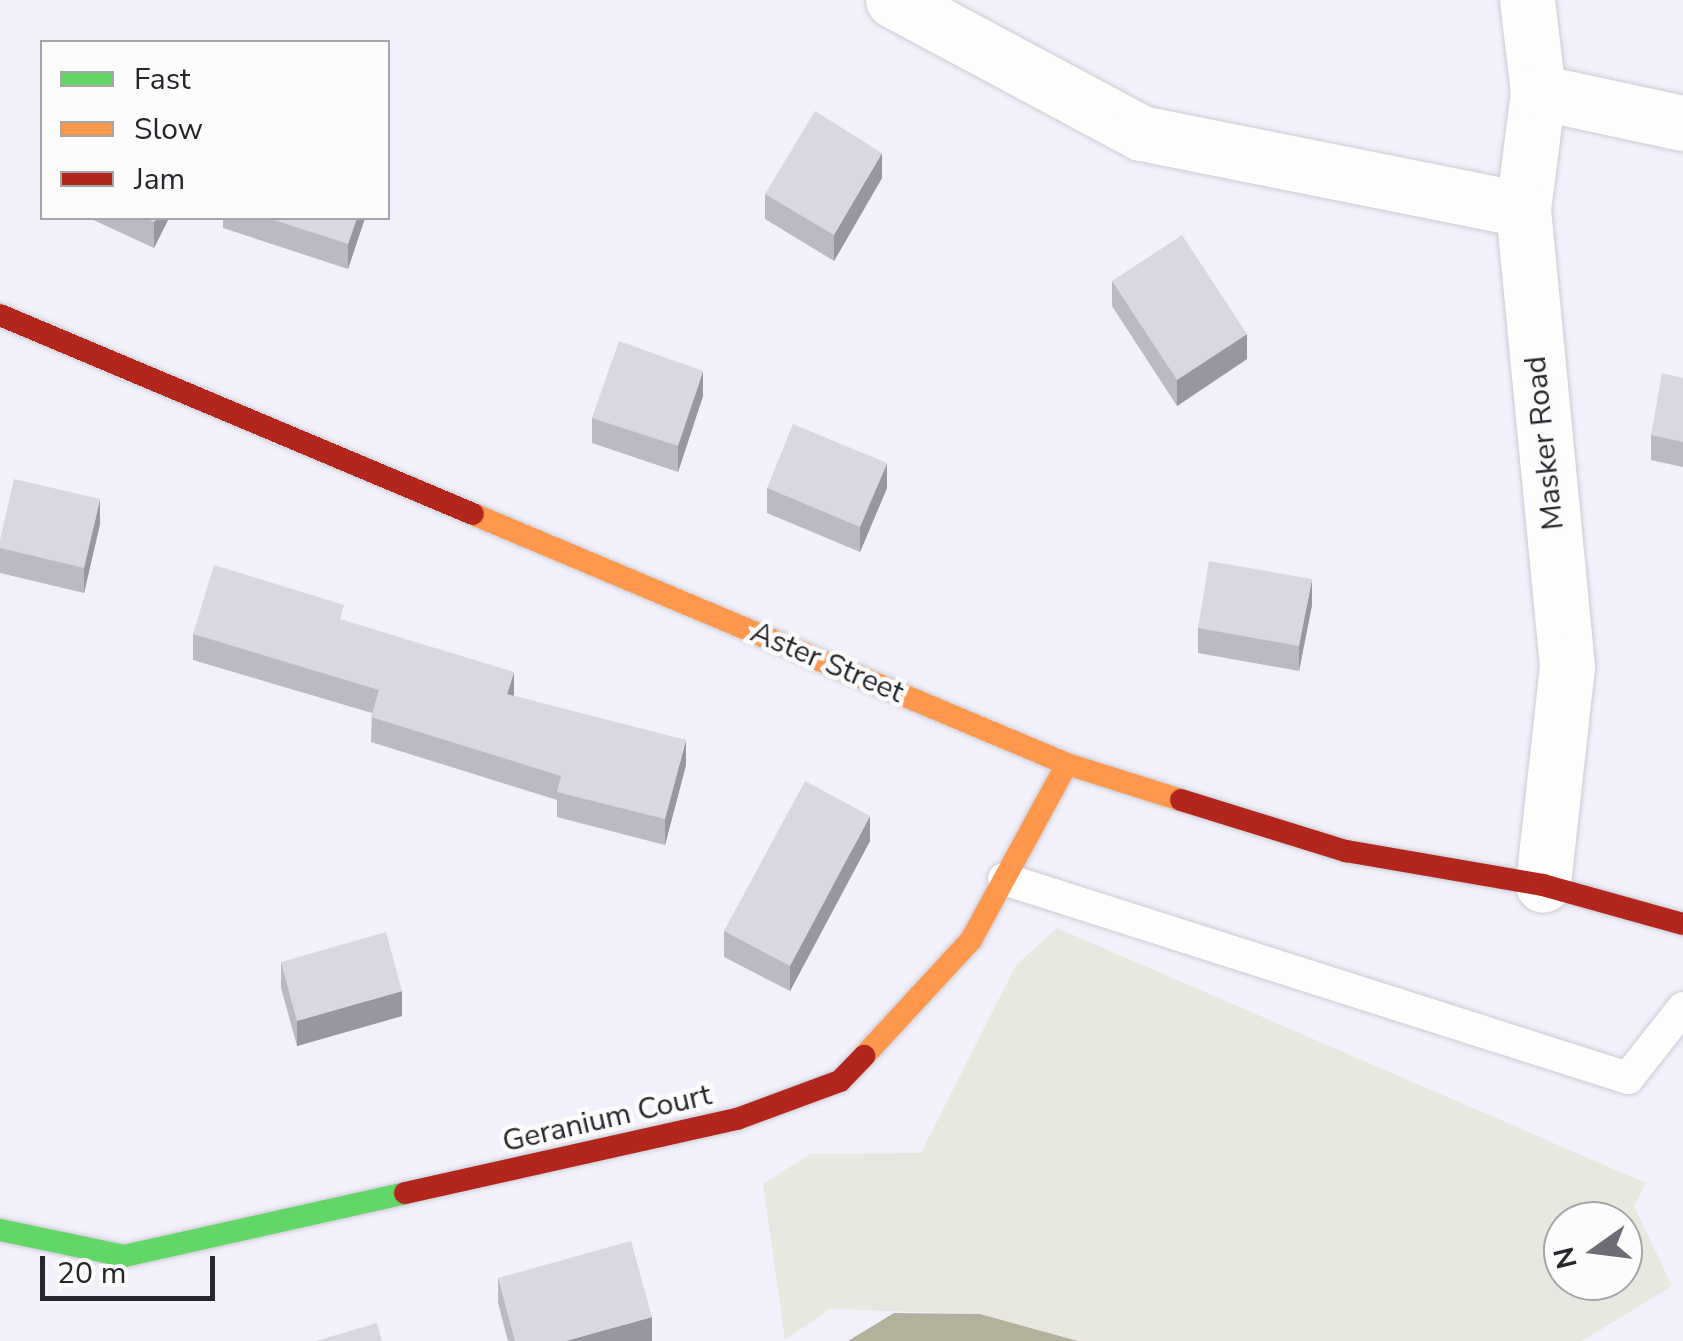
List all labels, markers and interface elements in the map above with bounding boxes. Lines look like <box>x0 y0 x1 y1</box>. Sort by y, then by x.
legend <box>40 40 390 220</box>
text: Fast <box>134 59 191 100</box>
text: Slow <box>134 109 203 150</box>
text: Jam <box>134 159 185 200</box>
street label: Masker Road <box>1518 354 1572 532</box>
street label: Aster Street <box>745 615 909 711</box>
street label: Geranium Court <box>499 1077 715 1161</box>
north arrow <box>1543 1201 1643 1301</box>
scale bar <box>45 1236 220 1298</box>
text: N <box>1545 1243 1587 1273</box>
text: 20 m <box>57 1253 126 1294</box>

